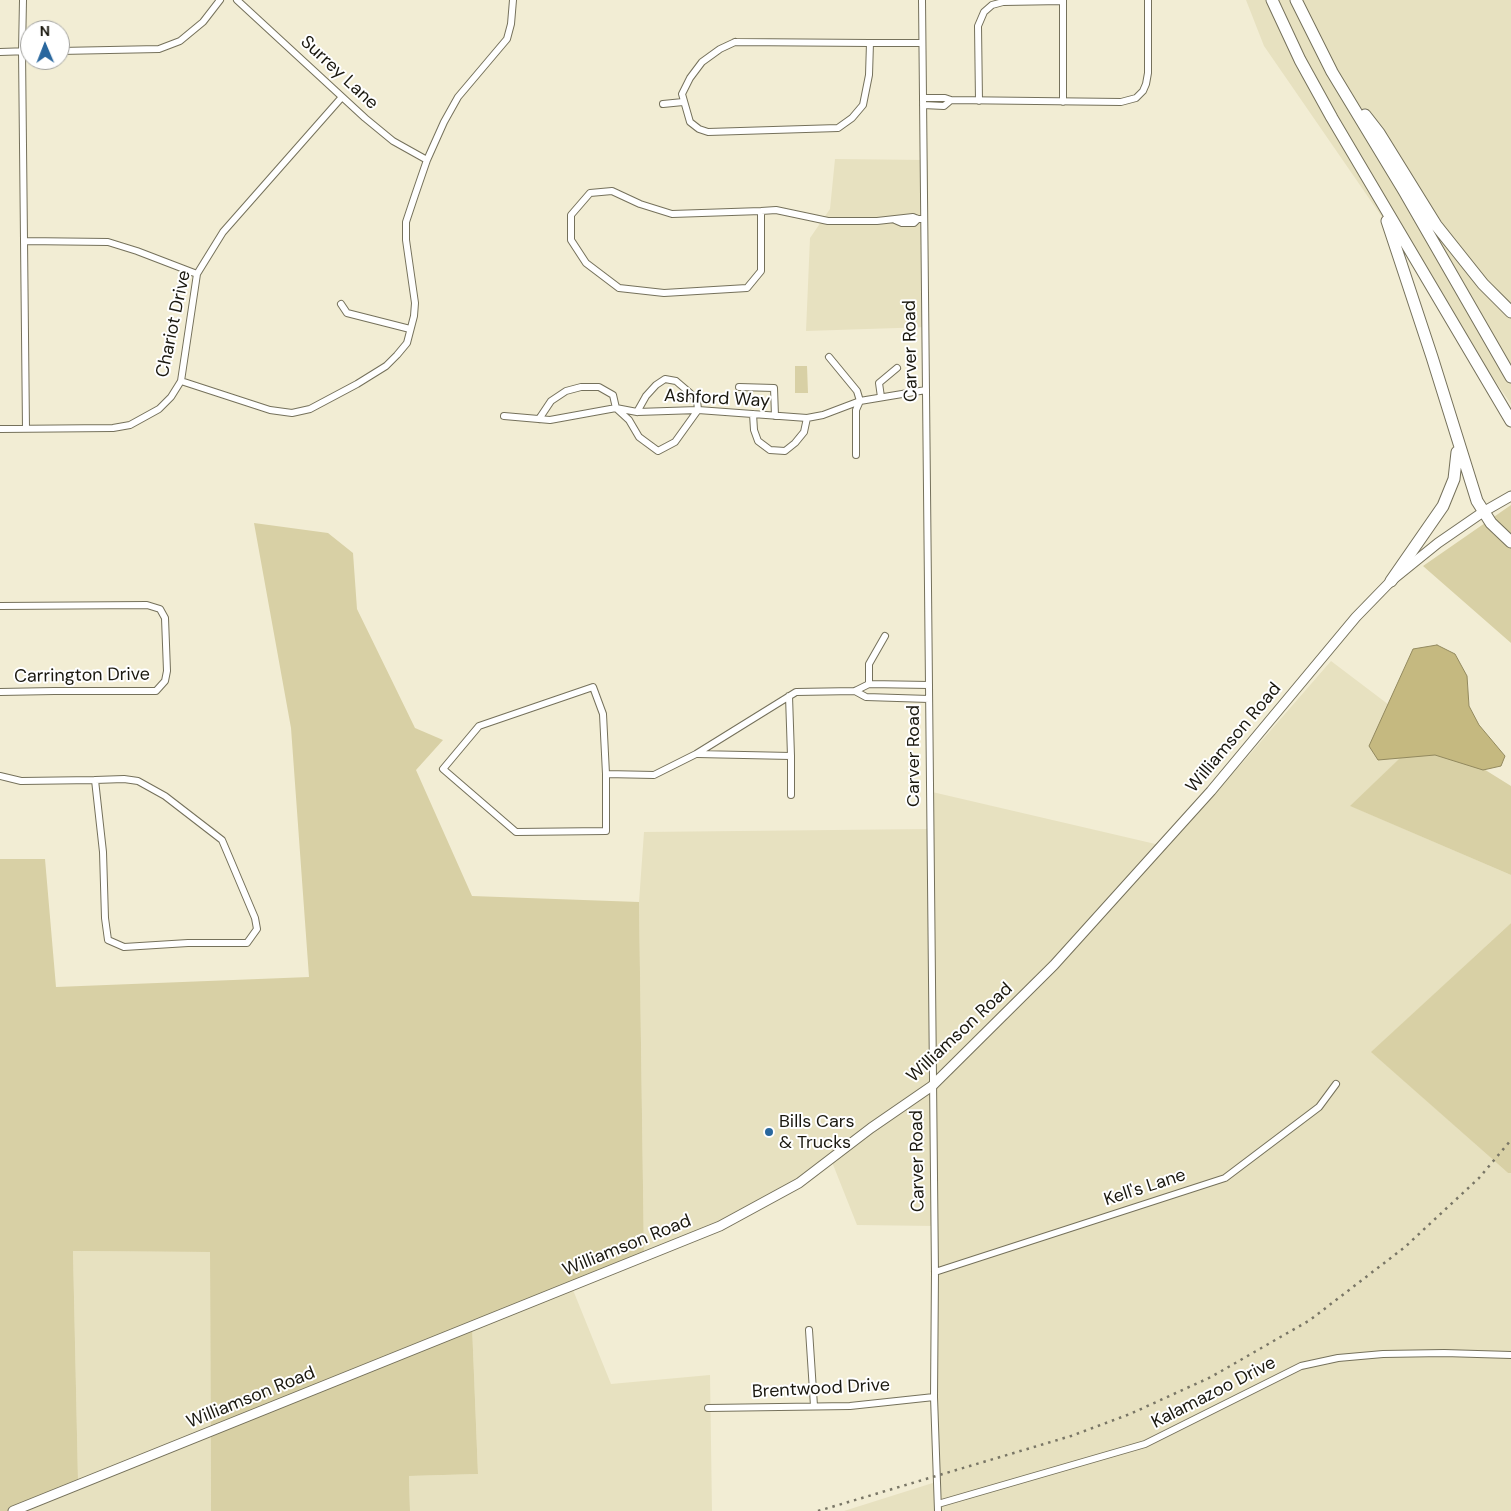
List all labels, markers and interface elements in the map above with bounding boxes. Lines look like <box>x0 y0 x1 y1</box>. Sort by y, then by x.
north arrow <box>20 20 70 70</box>
text: N <box>39 22 50 40</box>
street label: Surrey Lane <box>296 32 382 114</box>
street label: Chariot Drive <box>152 269 196 379</box>
street label: Carver Road <box>899 300 923 402</box>
street label: Ashford Way <box>663 385 771 413</box>
street label: Carrington Drive <box>14 664 150 688</box>
street label: Williamson Road <box>1182 679 1286 797</box>
street label: Carver Road <box>903 705 925 807</box>
street label: Williamson Road <box>903 979 1017 1087</box>
street label: Carver Road <box>906 1110 930 1212</box>
place label: Bills Cars & Trucks <box>779 1111 854 1154</box>
marker: Bills Cars & Trucks <box>763 1126 775 1138</box>
street label: Kell's Lane <box>1101 1165 1189 1211</box>
street label: Williamson Road <box>560 1210 694 1282</box>
street label: Kalamazoo Drive <box>1148 1352 1280 1434</box>
street label: Williamson Road <box>184 1362 318 1434</box>
street label: Brentwood Drive <box>751 1375 891 1403</box>

